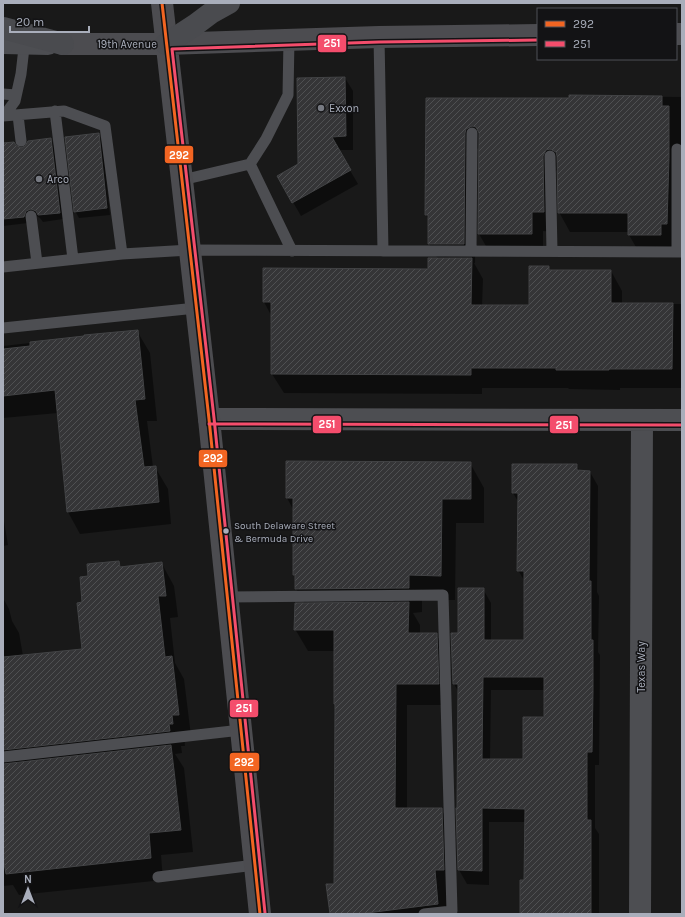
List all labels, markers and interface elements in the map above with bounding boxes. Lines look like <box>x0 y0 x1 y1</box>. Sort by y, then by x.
scale bar <box>10 8 89 34</box>
legend <box>537 8 677 60</box>
text: 20 m <box>16 15 44 29</box>
text: 292 <box>573 17 594 31</box>
line badge: 251 <box>317 34 347 53</box>
text: 251 <box>324 37 340 50</box>
text: 251 <box>573 37 591 51</box>
street label: 19th Avenue <box>97 38 157 51</box>
place label: Exxon <box>329 102 359 115</box>
marker: Exxon <box>316 103 326 113</box>
line badge: 292 <box>164 145 194 164</box>
text: 292 <box>169 149 189 162</box>
place label: Arco <box>47 173 69 186</box>
marker: Arco <box>34 174 44 184</box>
line badge: 251 <box>312 415 342 434</box>
line badge: 251 <box>549 415 579 434</box>
text: 251 <box>319 418 335 431</box>
text: 251 <box>556 419 572 432</box>
line badge: 292 <box>198 449 228 468</box>
text: 292 <box>203 452 223 465</box>
place label: South Delaware Street & Bermuda Drive <box>234 520 335 545</box>
marker: South Delaware Street & Bermuda Drive <box>221 526 231 536</box>
street label: Texas Way <box>635 641 648 693</box>
line badge: 251 <box>229 699 259 718</box>
text: 251 <box>236 702 252 715</box>
line badge: 292 <box>229 752 260 772</box>
text: 292 <box>234 756 254 769</box>
north arrow <box>8 869 48 909</box>
text: N <box>24 873 32 886</box>

